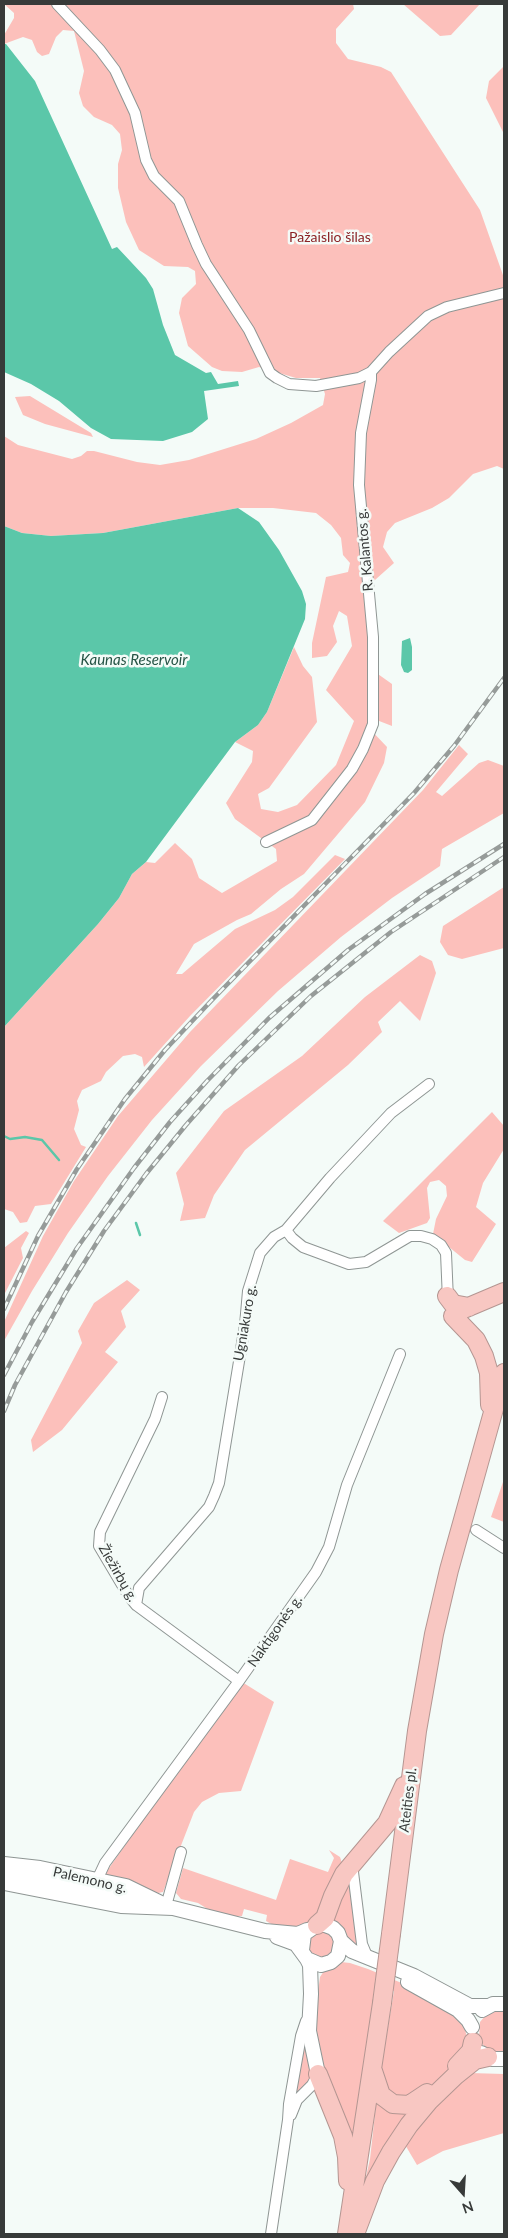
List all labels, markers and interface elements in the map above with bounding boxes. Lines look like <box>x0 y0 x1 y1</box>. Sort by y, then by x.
park label: Pažaislio šilas <box>289 229 371 245</box>
street label: R. Kalantos g. <box>353 508 377 592</box>
water label: Kaunas Reservoir <box>81 651 187 669</box>
street label: Ugniakuro g. <box>230 1284 260 1362</box>
street label: Žiežirbų g. <box>95 1541 141 1605</box>
street label: Naktigonės g. <box>244 1592 306 1670</box>
street label: Ateities pl. <box>396 1767 420 1833</box>
street label: Palemono g. <box>51 1863 129 1897</box>
north arrow <box>438 2168 488 2218</box>
text: N <box>460 2198 476 2217</box>

